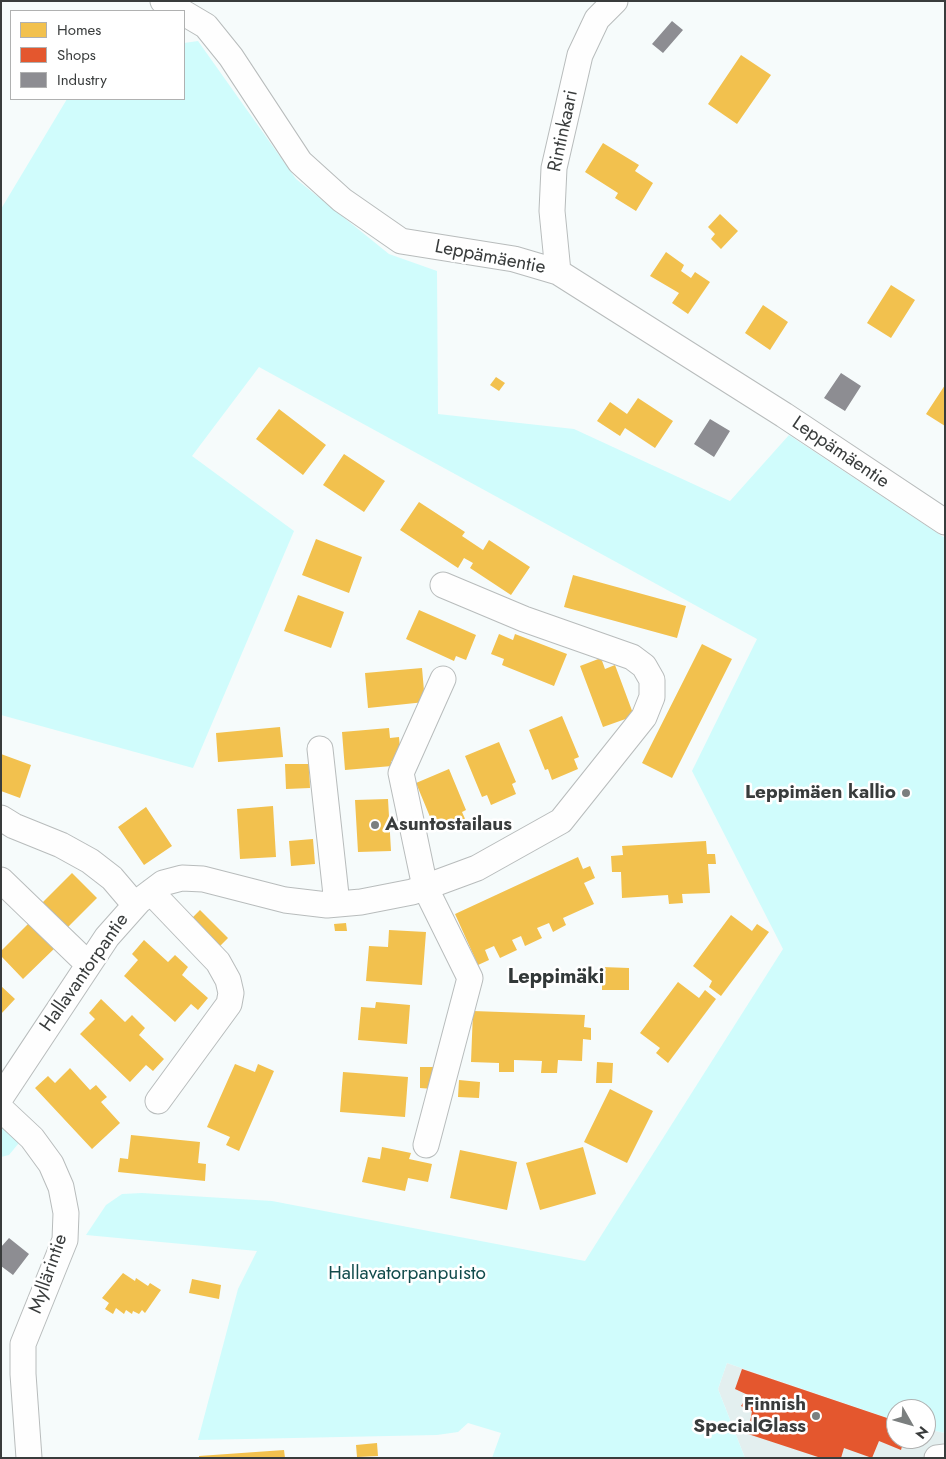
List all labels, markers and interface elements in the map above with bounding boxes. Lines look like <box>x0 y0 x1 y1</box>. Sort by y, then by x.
legend <box>10 10 185 100</box>
text: Homes <box>57 19 101 41</box>
text: Shops <box>57 44 96 66</box>
text: Industry <box>57 69 107 91</box>
street label: Rintinkaari <box>544 88 584 174</box>
street label: Leppämäentie <box>433 236 547 280</box>
street label: Leppämäentie <box>787 412 893 494</box>
place label: Leppimäen kallio <box>745 782 896 804</box>
marker: Leppimäen kallio <box>900 787 912 799</box>
place label: Asuntostailaus <box>385 814 512 836</box>
marker: Asuntostailaus <box>369 819 381 831</box>
street label: Hallavantorpantie <box>36 910 134 1036</box>
district label: Leppimäki <box>508 966 604 990</box>
street label: Myllärintie <box>25 1231 73 1317</box>
park label: Hallavatorpanpuisto <box>328 1263 486 1285</box>
place label: Finnish SpecialGlass <box>693 1394 806 1438</box>
north arrow <box>886 1399 936 1449</box>
marker: Finnish SpecialGlass <box>810 1410 822 1422</box>
text: N <box>911 1422 933 1443</box>

